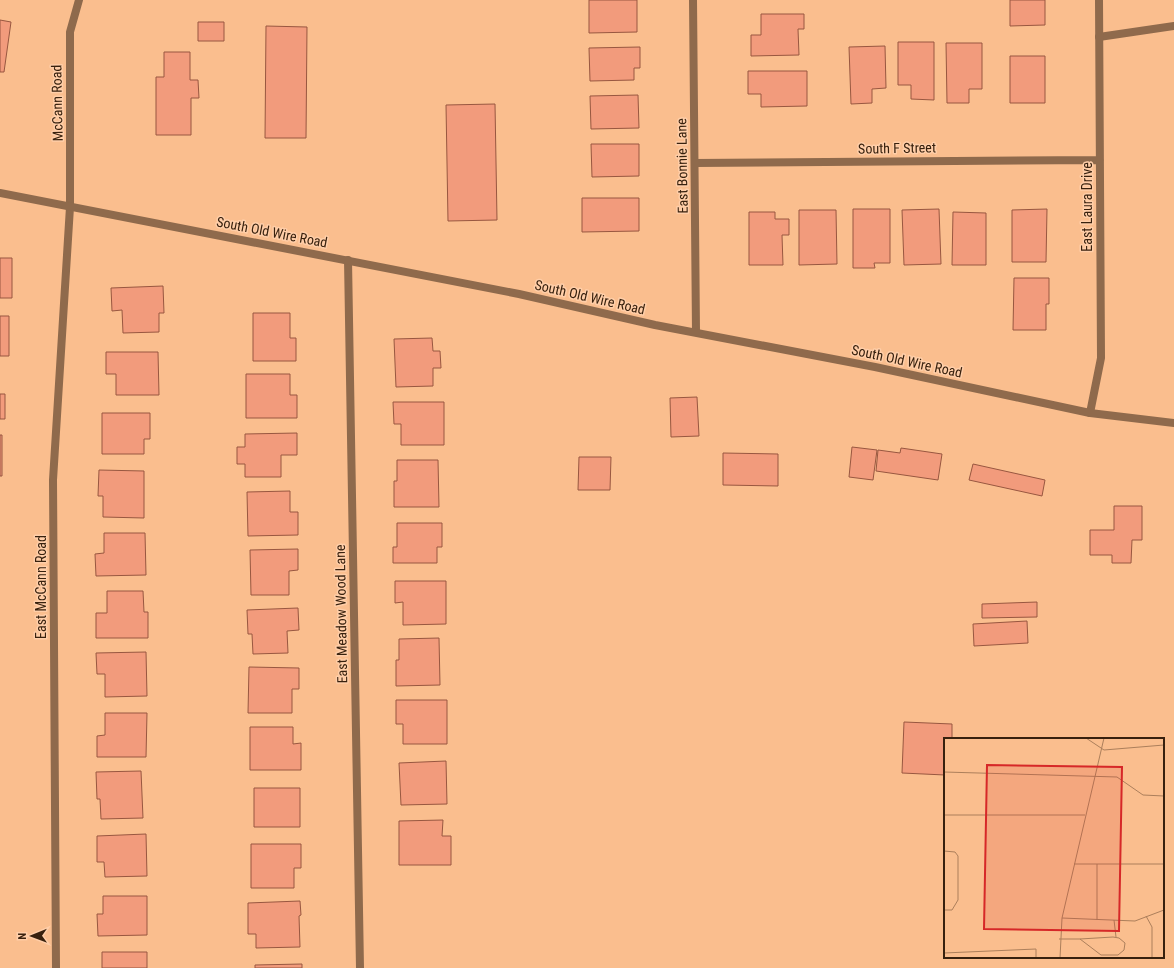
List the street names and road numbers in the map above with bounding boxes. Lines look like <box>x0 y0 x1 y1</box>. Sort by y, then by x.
street label: McCann Road <box>48 65 66 141</box>
street label: East Bonnie Lane <box>673 118 691 214</box>
street label: South F Street <box>858 139 936 157</box>
street label: East Laura Drive <box>1079 162 1095 252</box>
street label: South Old Wire Road <box>215 213 329 251</box>
street label: South Old Wire Road <box>533 277 647 317</box>
street label: South Old Wire Road <box>850 341 964 381</box>
street label: East McCann Road <box>33 535 49 639</box>
street label: East Meadow Wood Lane <box>332 544 350 684</box>

